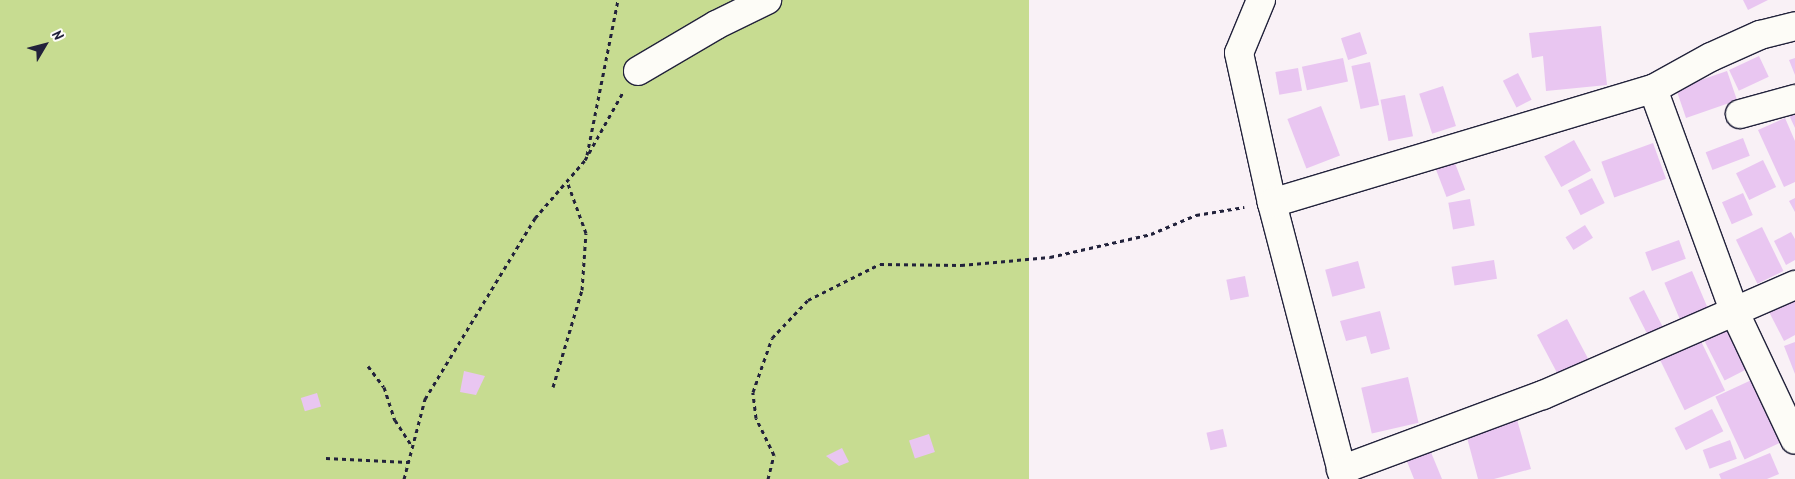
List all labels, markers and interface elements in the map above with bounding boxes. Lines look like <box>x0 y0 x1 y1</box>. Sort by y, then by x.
north arrow <box>20 20 70 70</box>
text: N <box>46 26 68 46</box>

